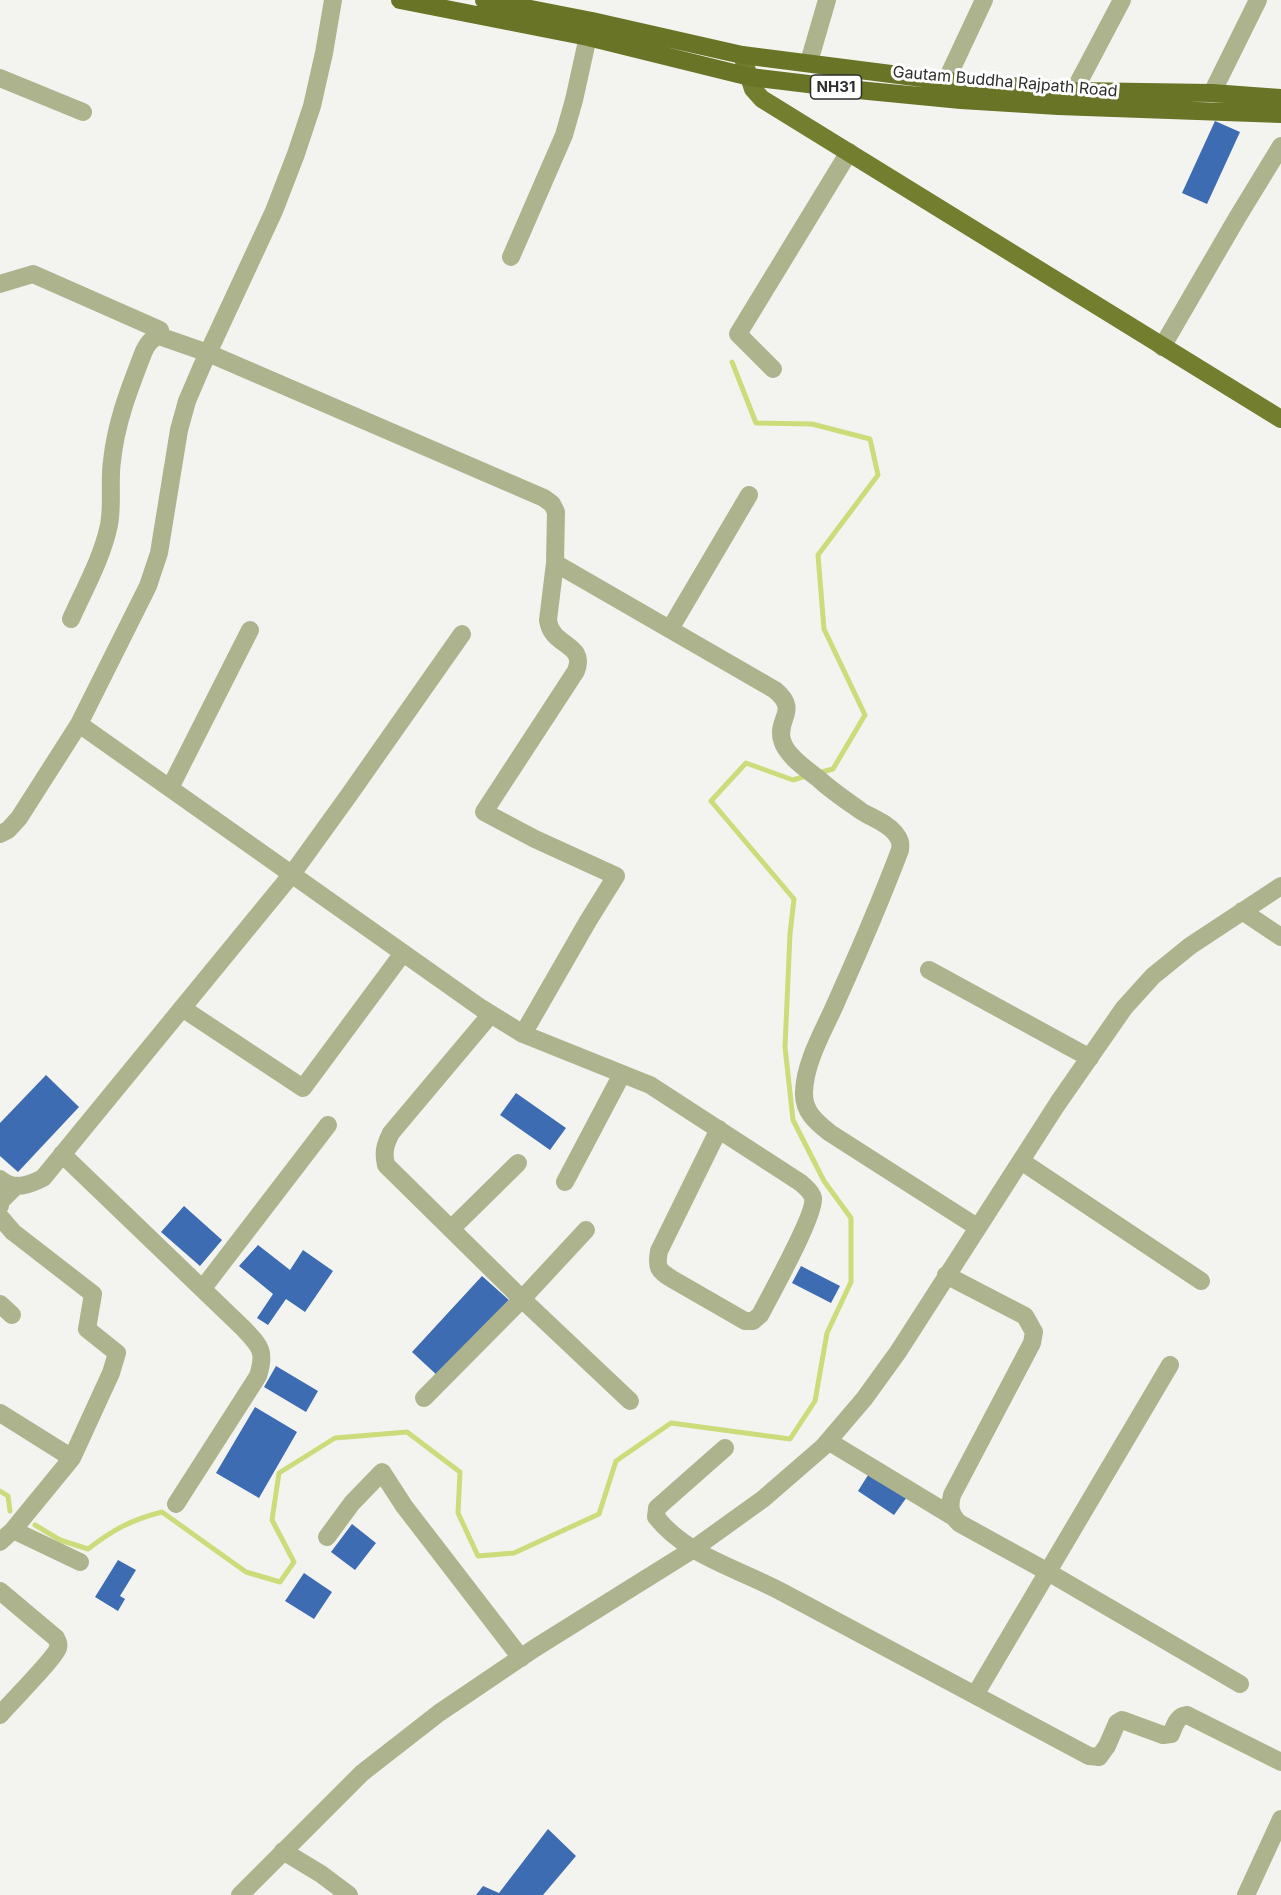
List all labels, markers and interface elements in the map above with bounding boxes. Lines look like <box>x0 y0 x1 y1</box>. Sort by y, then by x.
street label: Gautam Buddha Rajpath Road <box>892 63 1118 101</box>
road number: NH31 <box>810 75 862 99</box>

